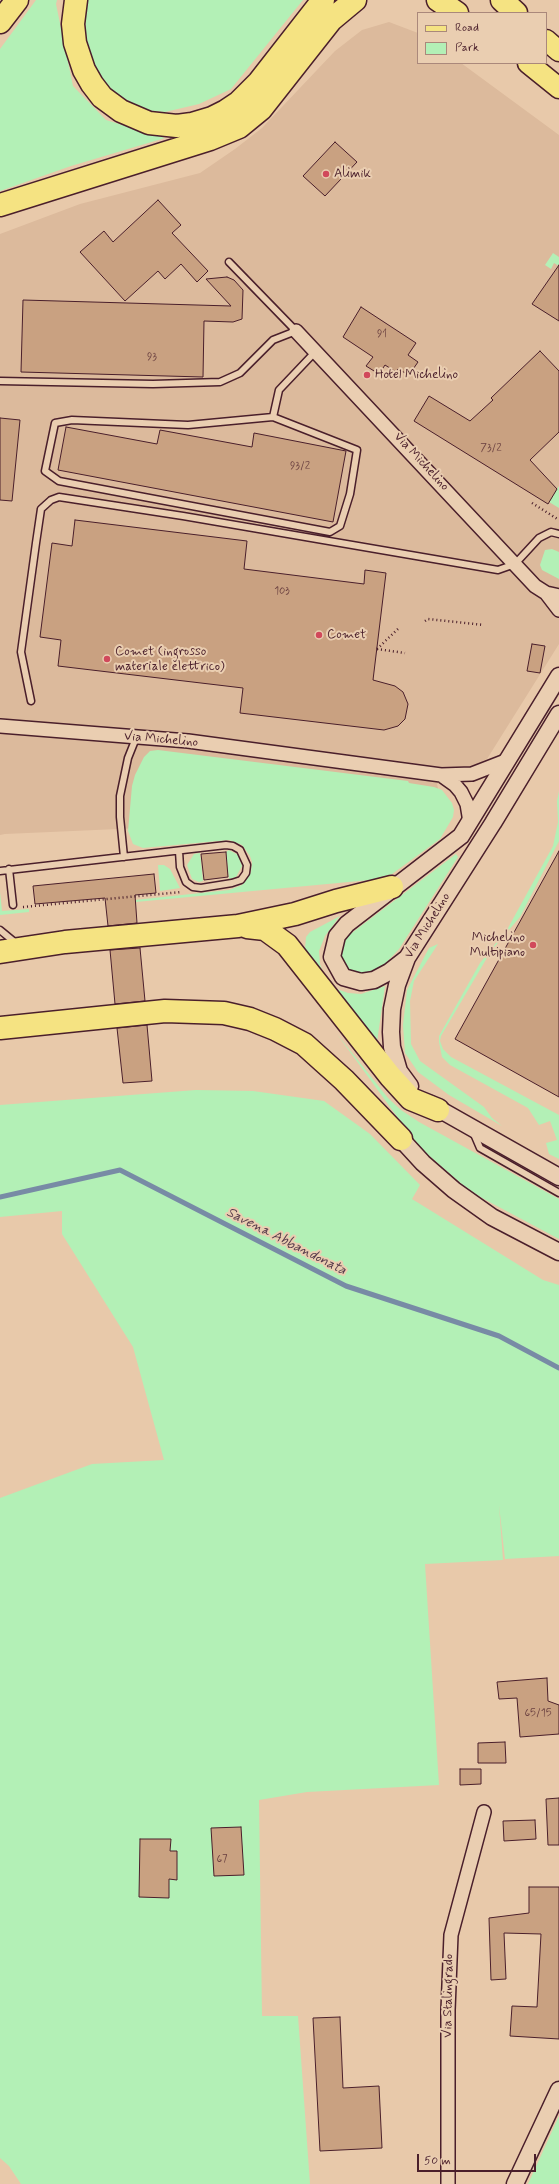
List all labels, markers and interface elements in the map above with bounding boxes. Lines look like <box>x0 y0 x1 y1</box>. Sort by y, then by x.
legend <box>417 12 547 64</box>
text: Road <box>455 20 479 36</box>
text: Park <box>455 40 479 56</box>
place label: Alimik <box>334 166 371 182</box>
marker: Alimik <box>321 169 331 179</box>
house number: 91 <box>377 328 387 342</box>
house number: 93 <box>147 351 157 365</box>
place label: Hotel Michelino <box>375 367 458 383</box>
marker: Hotel Michelino <box>362 370 372 380</box>
street label: Via Michelino <box>390 429 452 495</box>
house number: 73/2 <box>480 442 502 456</box>
house number: 93/2 <box>290 460 310 474</box>
house number: 103 <box>274 585 290 599</box>
place label: Comet <box>327 627 366 643</box>
marker: Comet <box>314 630 324 640</box>
place label: Comet (ingrosso materiale elettrico) <box>115 644 225 675</box>
marker: Comet (ingrosso materiale elettrico) <box>102 654 112 664</box>
street label: Via Michelino <box>123 729 199 751</box>
street label: Via Michelino <box>402 890 454 962</box>
place label: Michelino Multipiano <box>470 930 525 961</box>
marker: Michelino Multipiano <box>528 940 538 950</box>
water label: Savena Abbandonata <box>223 1204 349 1280</box>
house number: 65/15 <box>524 1707 552 1721</box>
house number: 67 <box>216 1853 228 1867</box>
street label: Via Stalingrado <box>440 1954 458 2038</box>
scale bar <box>419 2146 538 2172</box>
text: 50 m <box>424 2153 451 2169</box>

